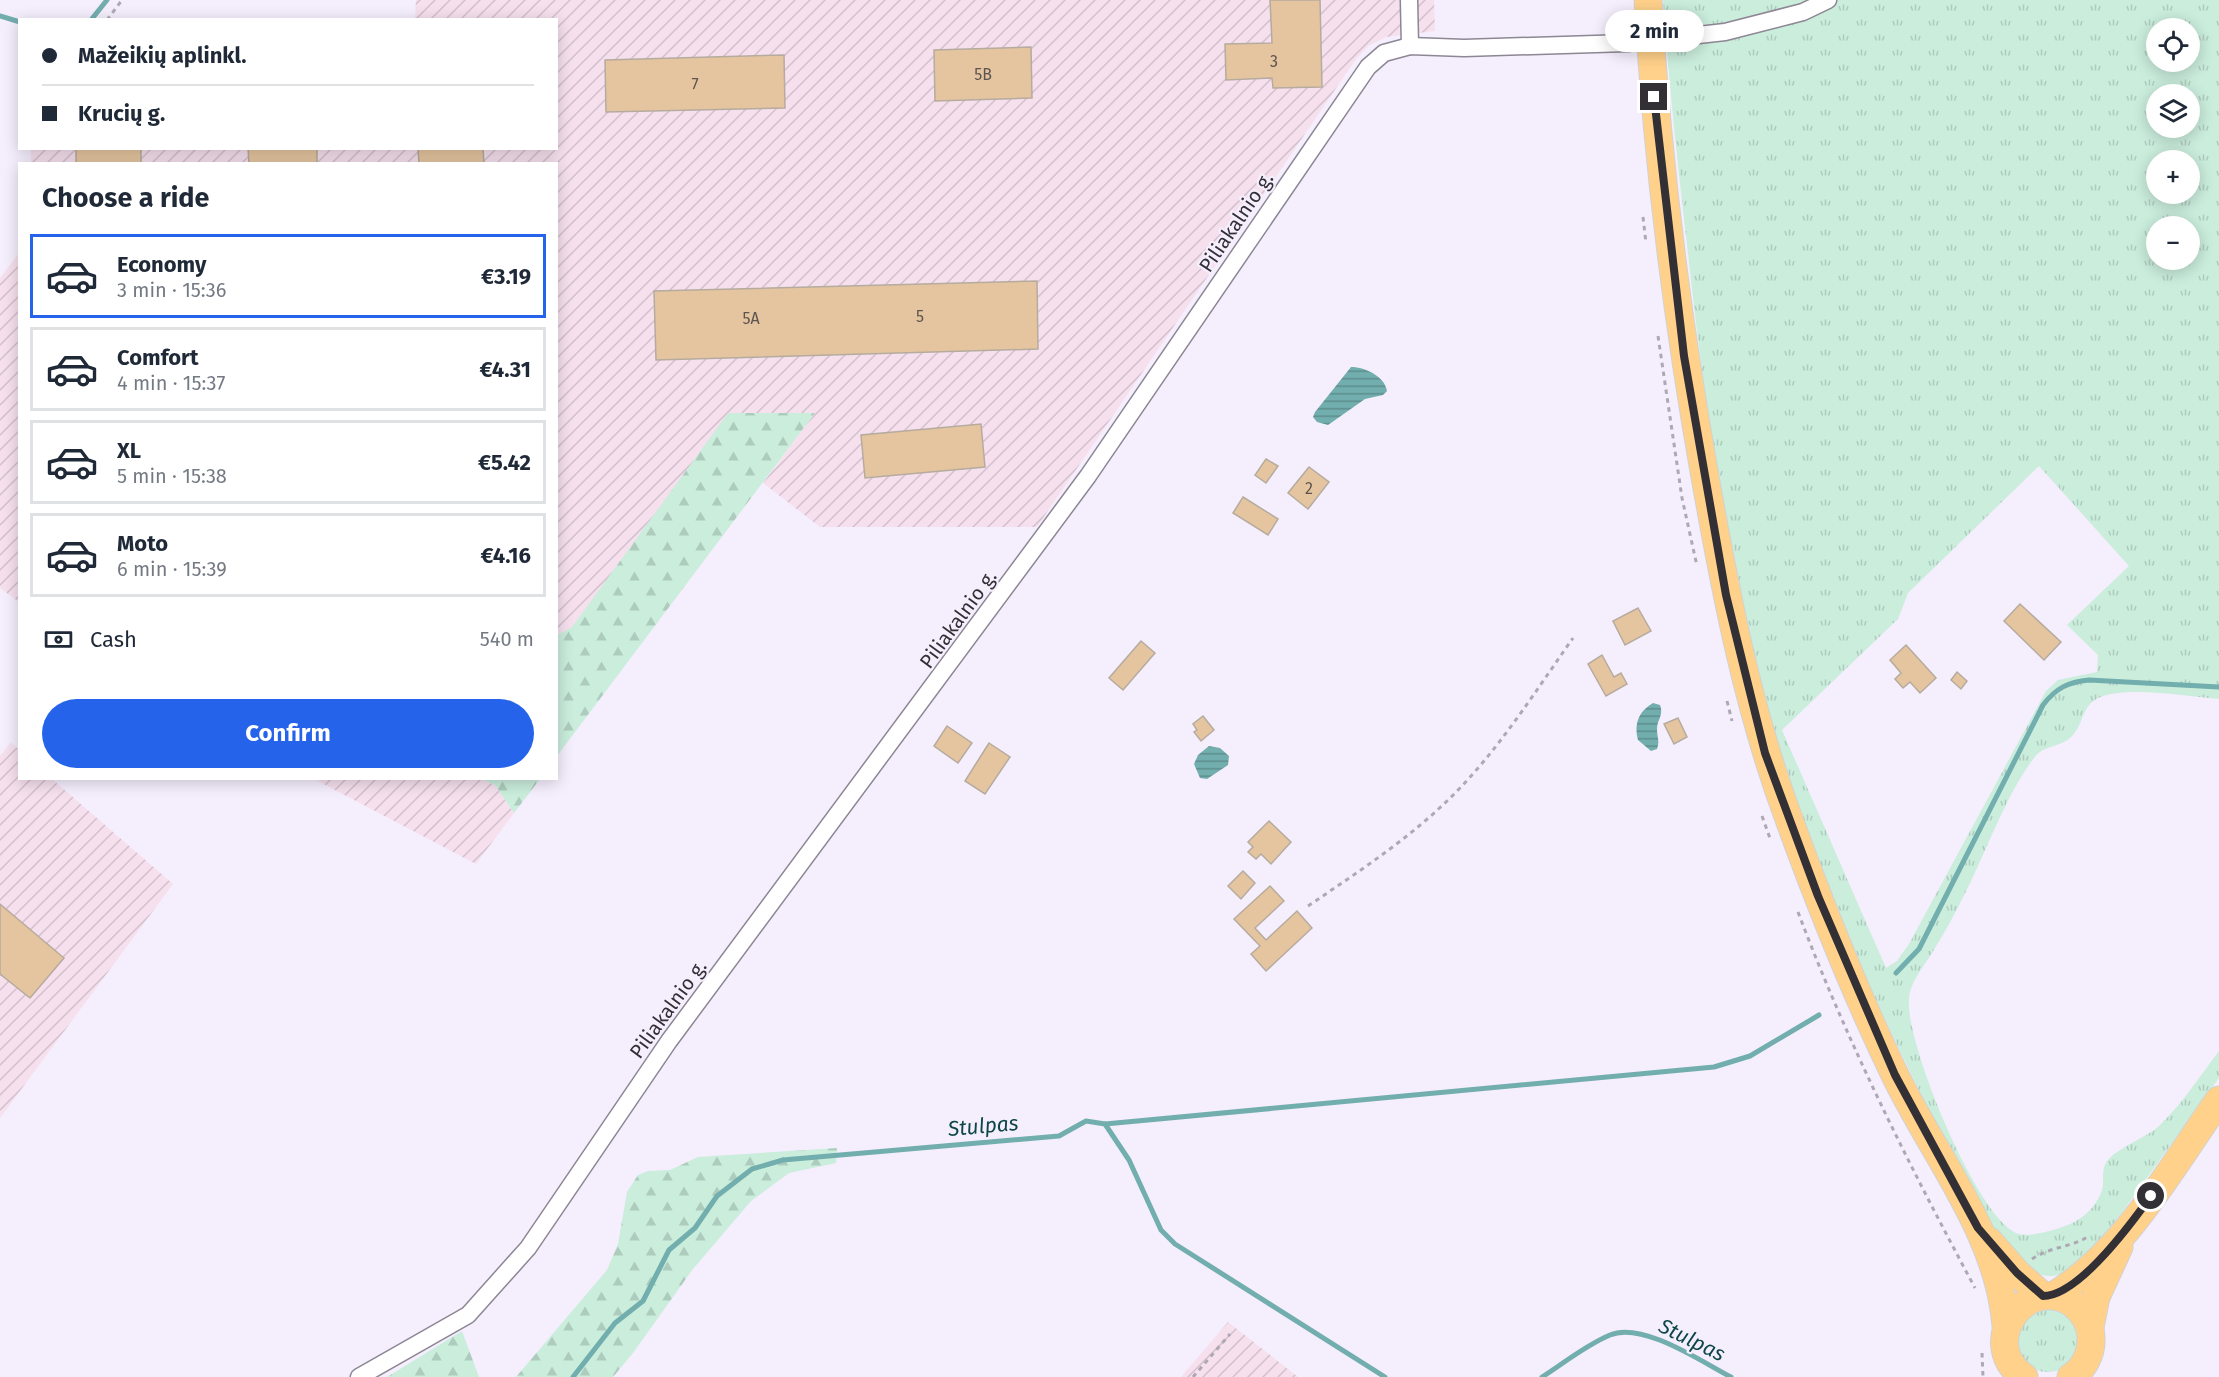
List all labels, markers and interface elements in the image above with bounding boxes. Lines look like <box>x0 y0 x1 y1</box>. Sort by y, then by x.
callout: 2 min <box>1604 10 1704 52</box>
map controls <box>2146 18 2200 270</box>
button: locate <box>2146 18 2200 72</box>
text: 2 min <box>1630 19 1679 43</box>
text: Mažeikių aplinkl. <box>78 42 247 69</box>
house number: 3 <box>1270 52 1278 71</box>
house number: 5B <box>974 65 992 84</box>
house number: 7 <box>691 75 699 94</box>
route end <box>1640 83 1667 110</box>
button: layers <box>2146 84 2200 138</box>
text: Krucių g. <box>78 100 165 127</box>
button: + <box>2146 150 2200 204</box>
street label: Piliakalnio g. <box>1194 167 1278 277</box>
text: Choose a ride <box>42 182 209 214</box>
button: − <box>2146 216 2200 270</box>
icon: car <box>45 249 99 303</box>
text: Economy <box>117 251 206 278</box>
text: €3.19 <box>481 263 531 290</box>
text: 3 min · 15:36 <box>117 278 226 302</box>
house number: 5 <box>916 307 924 326</box>
house number: 5A <box>742 309 760 328</box>
icon: car <box>45 342 99 396</box>
text: Comfort <box>117 344 198 371</box>
text: €4.31 <box>479 356 531 383</box>
text: 4 min · 15:37 <box>117 371 225 395</box>
icon: car <box>45 435 99 489</box>
text: XL <box>117 437 141 464</box>
text: €5.42 <box>478 449 531 476</box>
text: 5 min · 15:38 <box>117 464 227 488</box>
house number: 2 <box>1305 479 1313 498</box>
icon: car <box>45 528 99 582</box>
text: Moto <box>117 530 168 557</box>
text: €4.16 <box>481 542 531 569</box>
text: 6 min · 15:39 <box>117 557 227 581</box>
street label: Piliakalnio g. <box>914 565 1002 673</box>
icon: cash <box>42 623 75 656</box>
text: Cash <box>90 626 137 653</box>
text: 540 m <box>480 627 534 651</box>
button: Confirm <box>42 699 534 768</box>
street label: Piliakalnio g. <box>624 955 712 1063</box>
water label: Stulpas <box>946 1110 1020 1142</box>
route start <box>2137 1182 2164 1209</box>
water label: Stulpas <box>1654 1312 1730 1367</box>

